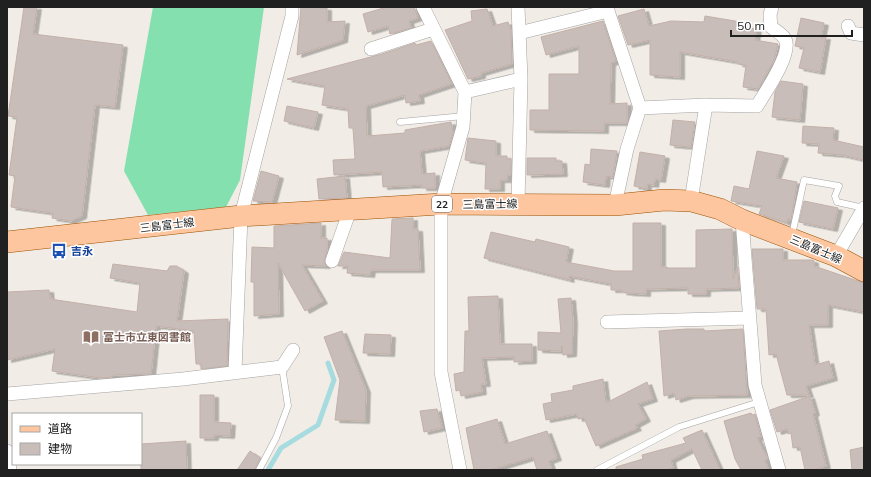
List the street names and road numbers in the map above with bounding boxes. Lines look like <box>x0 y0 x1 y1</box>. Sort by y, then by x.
road number: 22 <box>432 196 452 212</box>
street label: 三島富士線 <box>462 197 518 211</box>
street label: 三島富士線 <box>139 215 195 235</box>
street label: 三島富士線 <box>788 232 844 266</box>

